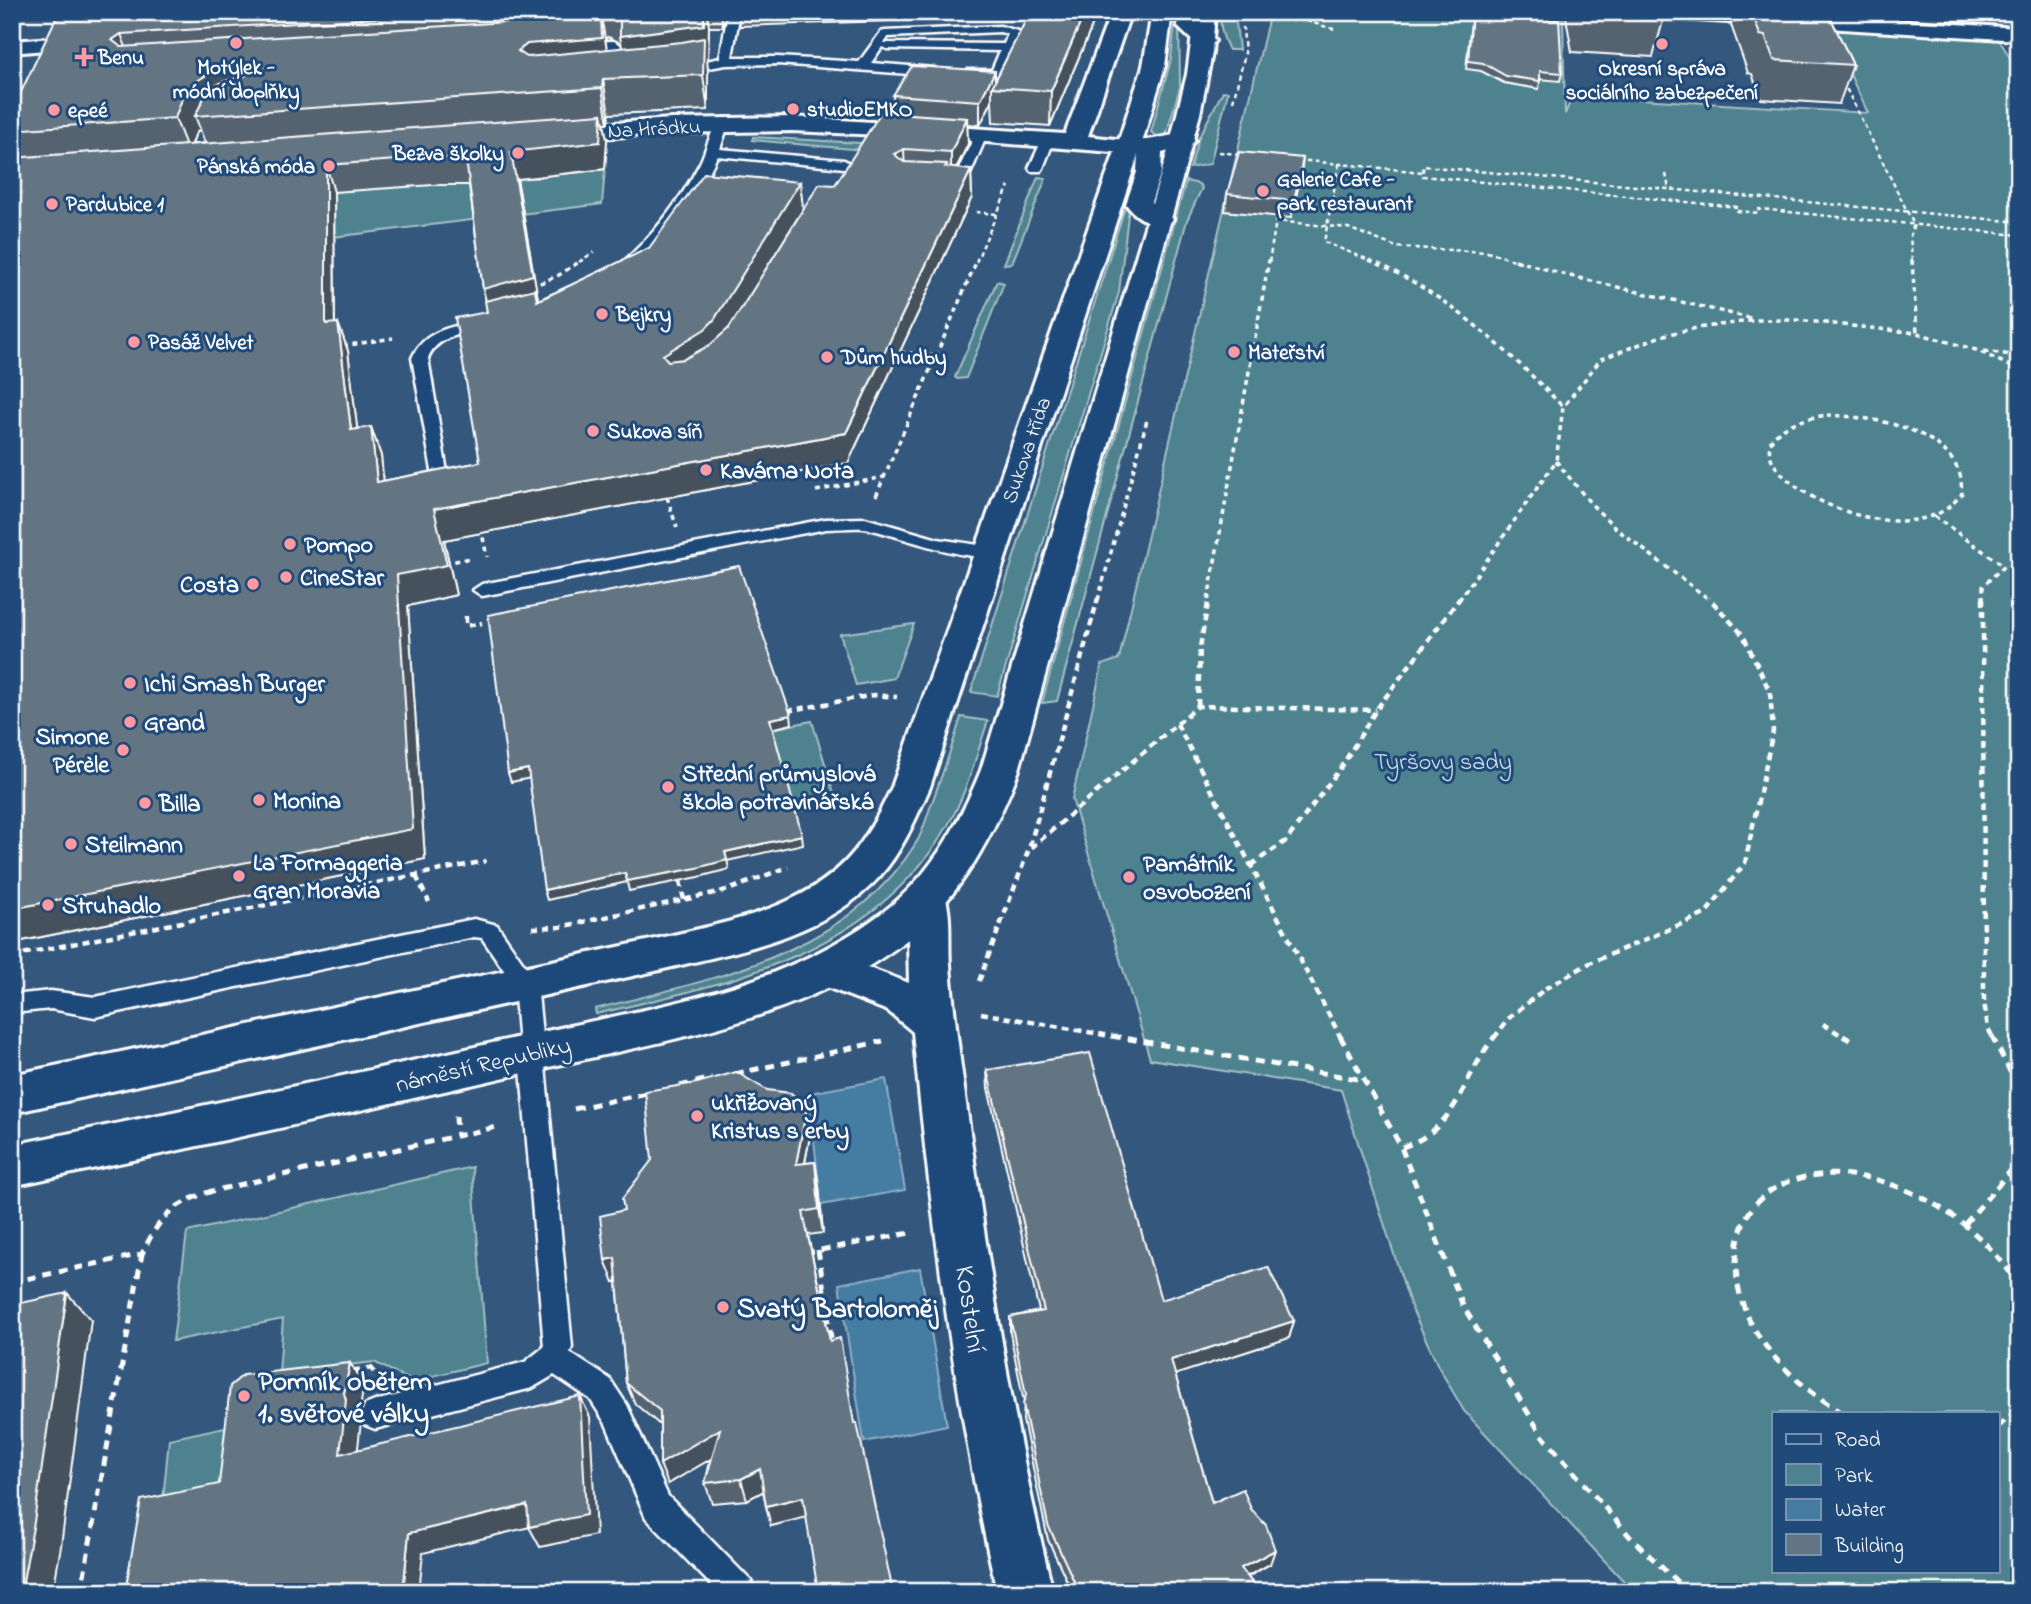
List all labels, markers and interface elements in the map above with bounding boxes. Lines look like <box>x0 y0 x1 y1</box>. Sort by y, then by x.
marker: Motýlek - módní doplňky <box>228 35 244 51</box>
marker: Okresní správa sociálního zabezpečení <box>1654 36 1670 52</box>
place label: Benu <box>97 44 144 74</box>
marker: Benu <box>76 49 92 65</box>
place label: Motýlek - módní doplňky <box>173 54 300 110</box>
place label: Okresní správa sociálního zabezpečení <box>1566 55 1758 109</box>
place label: studioEMKO <box>807 96 913 126</box>
place label: epeé <box>68 97 108 127</box>
marker: studioEMKO <box>785 101 801 117</box>
marker: epeé <box>46 102 62 118</box>
street label: Na Hrádku <box>607 113 701 147</box>
place label: Bezva školky <box>391 140 504 172</box>
marker: Bezva školky <box>510 145 526 161</box>
place label: Pánská móda <box>197 153 315 183</box>
marker: Pánská móda <box>321 158 337 174</box>
place label: Galerie Cafe - park restaurant <box>1277 166 1414 220</box>
marker: Galerie Cafe - park restaurant <box>1255 183 1271 199</box>
place label: Pardubice 1 <box>66 191 164 221</box>
marker: Pardubice 1 <box>44 196 60 212</box>
place label: Bejkry <box>615 301 671 333</box>
marker: Bejkry <box>594 306 610 322</box>
place label: Pasáž Velvet <box>148 329 255 359</box>
marker: Pasáž Velvet <box>126 334 142 350</box>
place label: Mateřství <box>1248 339 1325 369</box>
place label: Dům hudby <box>840 344 947 376</box>
marker: Mateřství <box>1226 344 1242 360</box>
marker: Dům hudby <box>819 349 835 365</box>
street label: Sukova třída <box>996 393 1060 508</box>
place label: Sukova síň <box>607 418 702 448</box>
marker: Sukova síň <box>585 423 601 439</box>
place label: Kavárna Nota <box>720 455 854 490</box>
marker: Kavárna Nota <box>698 462 714 478</box>
place label: Pompo <box>304 529 373 564</box>
marker: Pompo <box>282 536 298 552</box>
place label: CineStar <box>300 562 385 597</box>
place label: Costa <box>180 569 239 604</box>
marker: CineStar <box>278 569 294 585</box>
marker: Costa <box>245 576 261 592</box>
place label: Ichi Smash Burger <box>144 668 325 704</box>
marker: Ichi Smash Burger <box>122 675 138 691</box>
place label: Grand <box>144 707 205 742</box>
marker: Grand <box>122 714 138 730</box>
place label: Simone Pérèle <box>36 721 110 784</box>
marker: Simone Pérèle <box>115 742 131 758</box>
park label: Tyršovy sady <box>1374 746 1512 782</box>
place label: Střední průmyslová škola potravinářská <box>682 758 876 821</box>
marker: Střední průmyslová škola potravinářská <box>660 779 676 795</box>
place label: Monina <box>273 785 341 820</box>
place label: Billa <box>158 788 201 823</box>
marker: Monina <box>251 792 267 808</box>
marker: Billa <box>137 795 153 811</box>
place label: Steilmann <box>85 829 183 864</box>
marker: Steilmann <box>63 836 79 852</box>
place label: La Formaggeria Gran Moravia <box>253 847 403 910</box>
place label: Památník osvobození <box>1143 848 1252 911</box>
marker: La Formaggeria Gran Moravia <box>231 868 247 884</box>
marker: Památník osvobození <box>1121 869 1137 885</box>
place label: Struhadlo <box>62 890 161 925</box>
marker: Struhadlo <box>40 897 56 913</box>
street label: náměstí Republiky <box>392 1029 575 1105</box>
place label: ukřižovaný Kristus s erby <box>711 1087 849 1151</box>
marker: ukřižovaný Kristus s erby <box>689 1108 705 1124</box>
street label: Kostelní <box>942 1263 995 1356</box>
place label: Svatý Bartoloměj <box>737 1290 939 1331</box>
marker: Svatý Bartoloměj <box>715 1299 731 1315</box>
place label: Pomník obětem 1. světové války <box>258 1363 432 1436</box>
marker: Pomník obětem 1. světové války <box>236 1388 252 1404</box>
legend <box>1772 1412 2000 1572</box>
text: Road <box>1835 1426 1881 1456</box>
text: Park <box>1835 1462 1874 1492</box>
text: Water <box>1835 1496 1886 1526</box>
text: Building <box>1834 1532 1904 1564</box>

